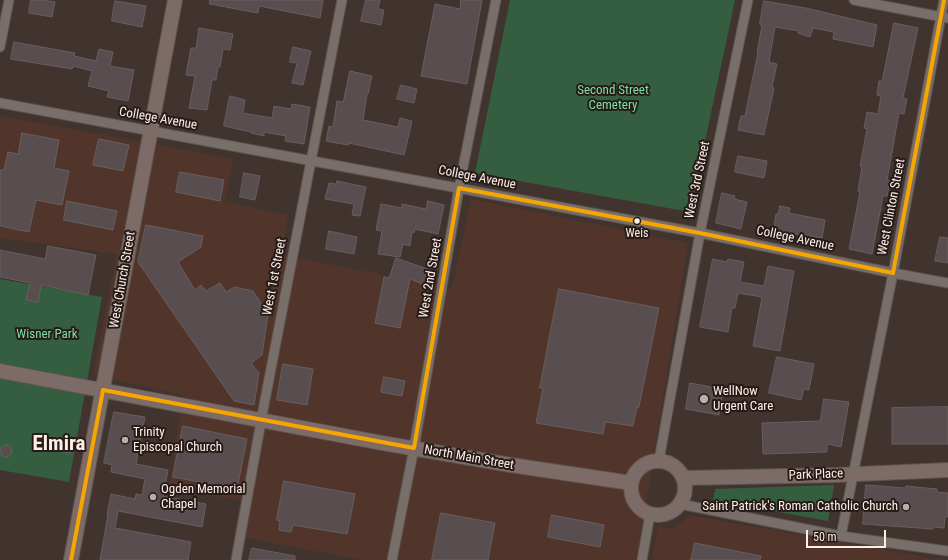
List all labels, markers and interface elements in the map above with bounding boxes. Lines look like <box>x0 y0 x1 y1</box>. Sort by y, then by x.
park label: Second Street Cemetery <box>577 83 649 114</box>
street label: College Avenue <box>118 104 198 134</box>
street label: West 3rd Street <box>682 140 714 220</box>
street label: West Clinton Street <box>875 157 909 257</box>
street label: College Avenue <box>437 163 517 193</box>
marker: Weis <box>632 216 642 226</box>
street label: College Avenue <box>755 223 835 255</box>
place label: Weis <box>626 227 648 241</box>
street label: West Church Street <box>107 230 139 330</box>
street label: West 1st Street <box>260 237 290 317</box>
street label: West 2nd Street <box>416 237 446 319</box>
park label: Wisner Park <box>16 327 78 343</box>
place label: WellNow Urgent Care <box>713 384 773 415</box>
marker: WellNow Urgent Care <box>698 393 710 405</box>
place label: Trinity Episcopal Church <box>133 425 222 456</box>
district label: Elmira <box>33 432 85 458</box>
marker: Trinity Episcopal Church <box>120 435 130 445</box>
street label: North Main Street <box>423 442 515 474</box>
street label: Park Place <box>788 466 844 484</box>
place label: Ogden Memorial Chapel <box>161 482 245 513</box>
marker: Ogden Memorial Chapel <box>148 492 158 502</box>
place label: Saint Patrick's Roman Catholic Church <box>702 499 898 515</box>
marker: Saint Patrick's Roman Catholic Church <box>901 502 911 512</box>
scale bar <box>808 522 888 548</box>
text: 50 m <box>813 530 837 544</box>

